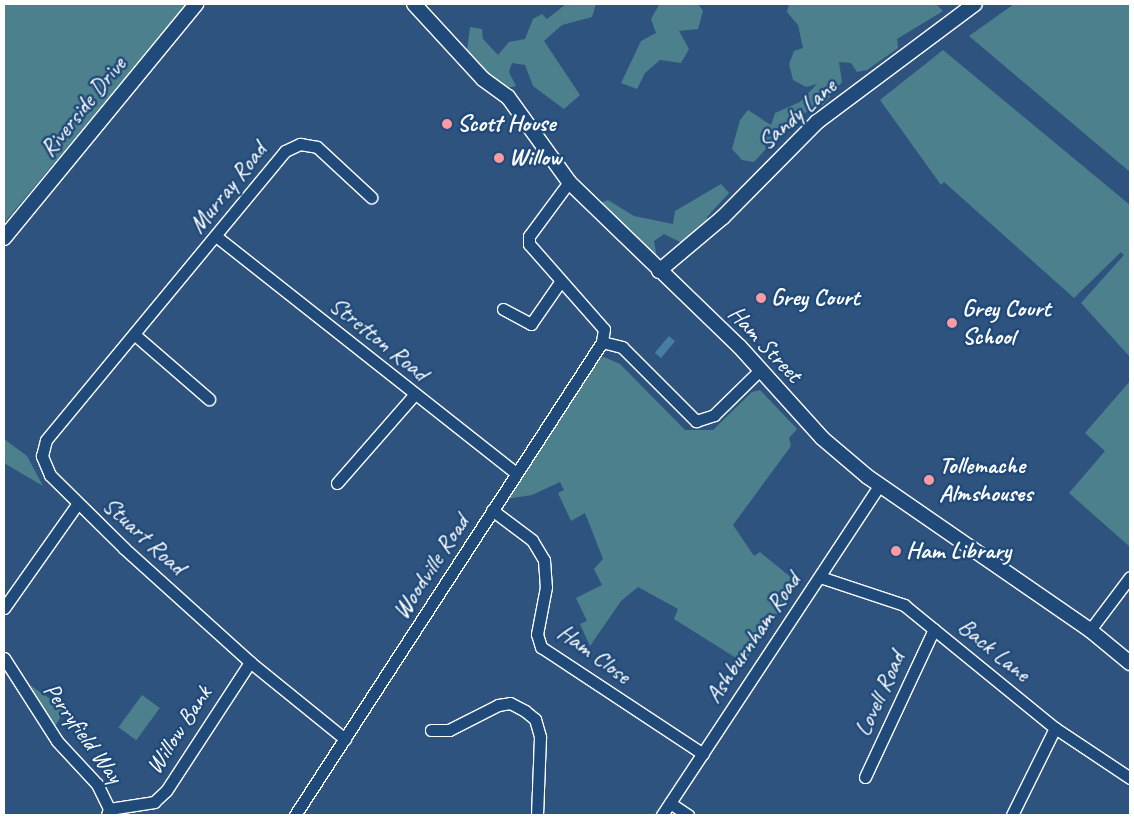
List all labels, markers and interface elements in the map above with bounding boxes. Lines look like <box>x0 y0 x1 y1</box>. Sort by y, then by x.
street label: Riverside Drive <box>34 51 132 163</box>
street label: Sandy Lane <box>752 72 842 156</box>
place label: Scott House <box>457 110 555 138</box>
marker: Scott House <box>441 118 453 130</box>
street label: Murray Road <box>183 137 273 239</box>
place label: Willow <box>509 144 561 172</box>
marker: Willow <box>493 152 505 164</box>
place label: Grey Court <box>771 284 859 312</box>
street label: Stretton Road <box>324 291 434 387</box>
marker: Grey Court <box>755 292 767 304</box>
place label: Grey Court School <box>962 295 1050 351</box>
street label: Ham Street <box>722 299 808 389</box>
marker: Grey Court School <box>946 317 958 329</box>
place label: Tollemache Almshouses <box>939 452 1032 508</box>
marker: Tollemache Almshouses <box>923 474 935 486</box>
street label: Stuart Road <box>97 491 191 581</box>
street label: Woodville Road <box>387 510 475 624</box>
place label: Ham Library <box>906 537 1011 565</box>
marker: Ham Library <box>890 545 902 557</box>
street label: Ashburnham Road <box>699 568 807 708</box>
street label: Back Lane <box>952 612 1036 688</box>
street label: Ham Close <box>552 618 636 690</box>
street label: Lovell Road <box>848 648 912 740</box>
street label: Perryfield Way <box>37 677 129 789</box>
street label: Willow Bank <box>140 680 218 780</box>

